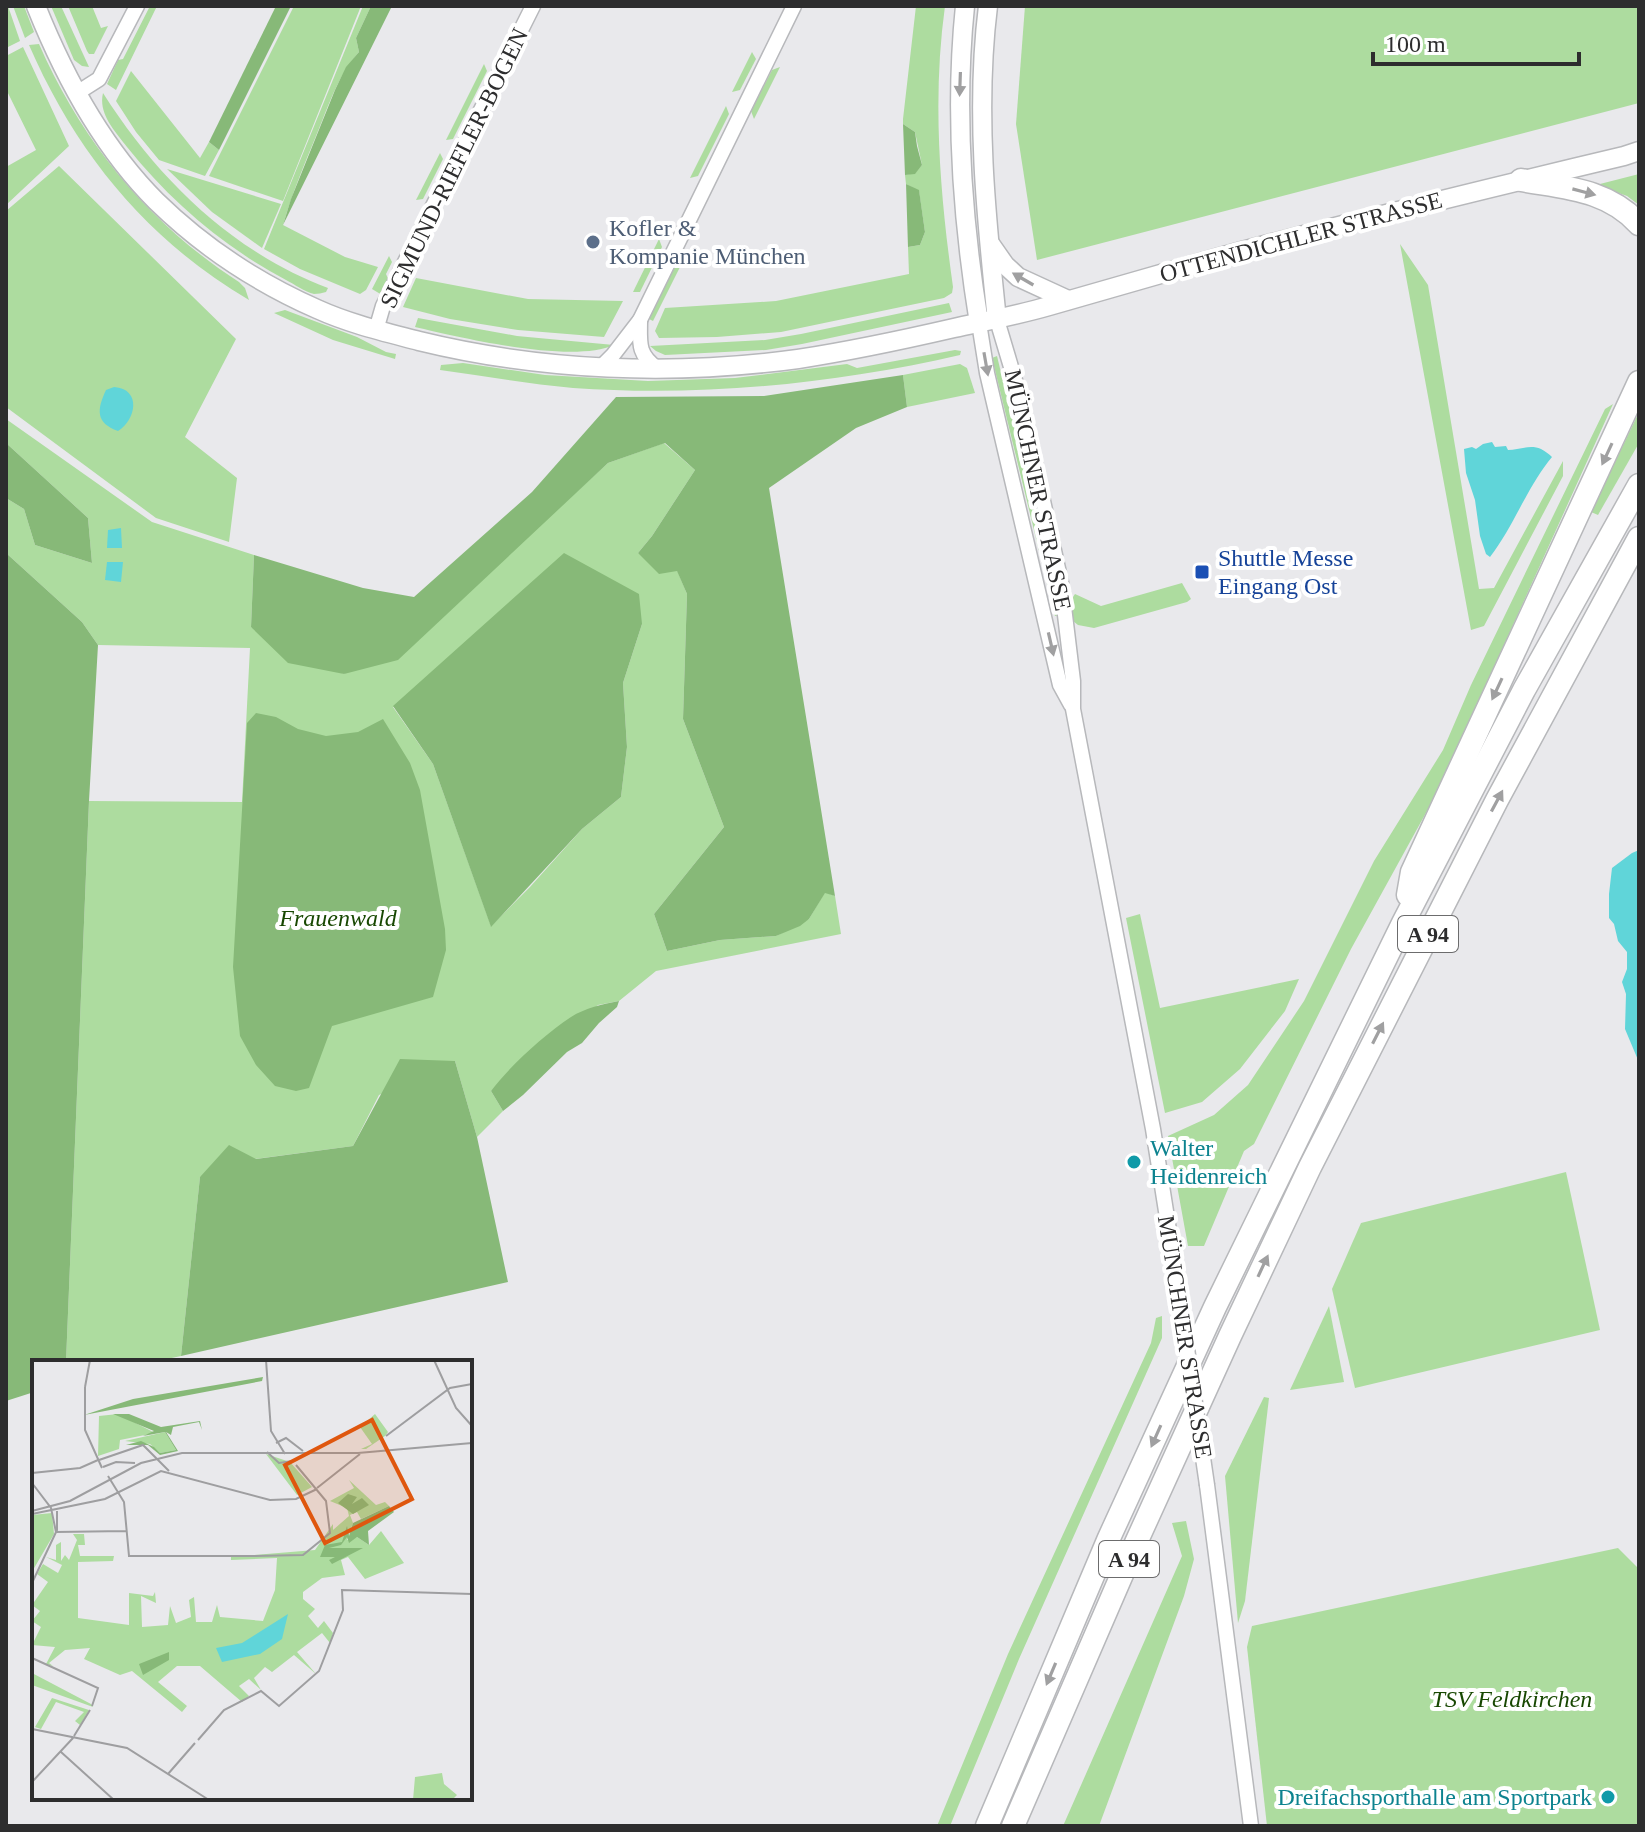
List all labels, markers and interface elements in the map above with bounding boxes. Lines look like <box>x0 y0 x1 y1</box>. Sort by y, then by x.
scale bar <box>1373 16 1579 66</box>
street label: SIGMUND-RIEFLER-BOGEN <box>375 24 533 312</box>
text: 100 m <box>1385 31 1446 57</box>
one-way arrow <box>954 72 967 97</box>
street label: OTTENDICHLER STRASSE <box>1157 187 1445 287</box>
one-way arrow <box>1572 187 1597 199</box>
place label: Kofler & Kompanie München <box>609 215 806 269</box>
marker: Kofler & Kompanie München <box>584 233 602 251</box>
one-way arrow <box>1012 272 1034 286</box>
one-way arrow <box>980 352 992 377</box>
street label: MÜNCHNER STRASSE <box>1000 367 1076 613</box>
one-way arrow <box>1600 442 1614 465</box>
place label: Shuttle Messe Eingang Ost <box>1218 545 1353 599</box>
marker: Shuttle Messe Eingang Ost <box>1193 563 1211 581</box>
one-way arrow <box>1045 632 1058 657</box>
one-way arrow <box>1490 678 1504 701</box>
one-way arrow <box>1490 790 1503 813</box>
park label: Frauenwald <box>278 905 398 931</box>
road number: A 94 <box>1398 916 1458 952</box>
one-way arrow <box>1372 1021 1385 1044</box>
place label: Walter Heidenreich <box>1150 1135 1267 1189</box>
marker: Walter Heidenreich <box>1125 1153 1143 1171</box>
street label: MÜNCHNER STRASSE <box>1153 1213 1217 1461</box>
one-way arrow <box>1256 1254 1270 1277</box>
inset map <box>32 1360 472 1800</box>
one-way arrow <box>1149 1424 1163 1447</box>
road number: A 94 <box>1099 1541 1159 1577</box>
one-way arrow <box>1045 1662 1058 1685</box>
park label: TSV Feldkirchen <box>1432 1686 1592 1712</box>
place label: Dreifachsporthalle am Sportpark <box>1277 1784 1592 1810</box>
marker: Dreifachsporthalle am Sportpark <box>1599 1788 1617 1806</box>

